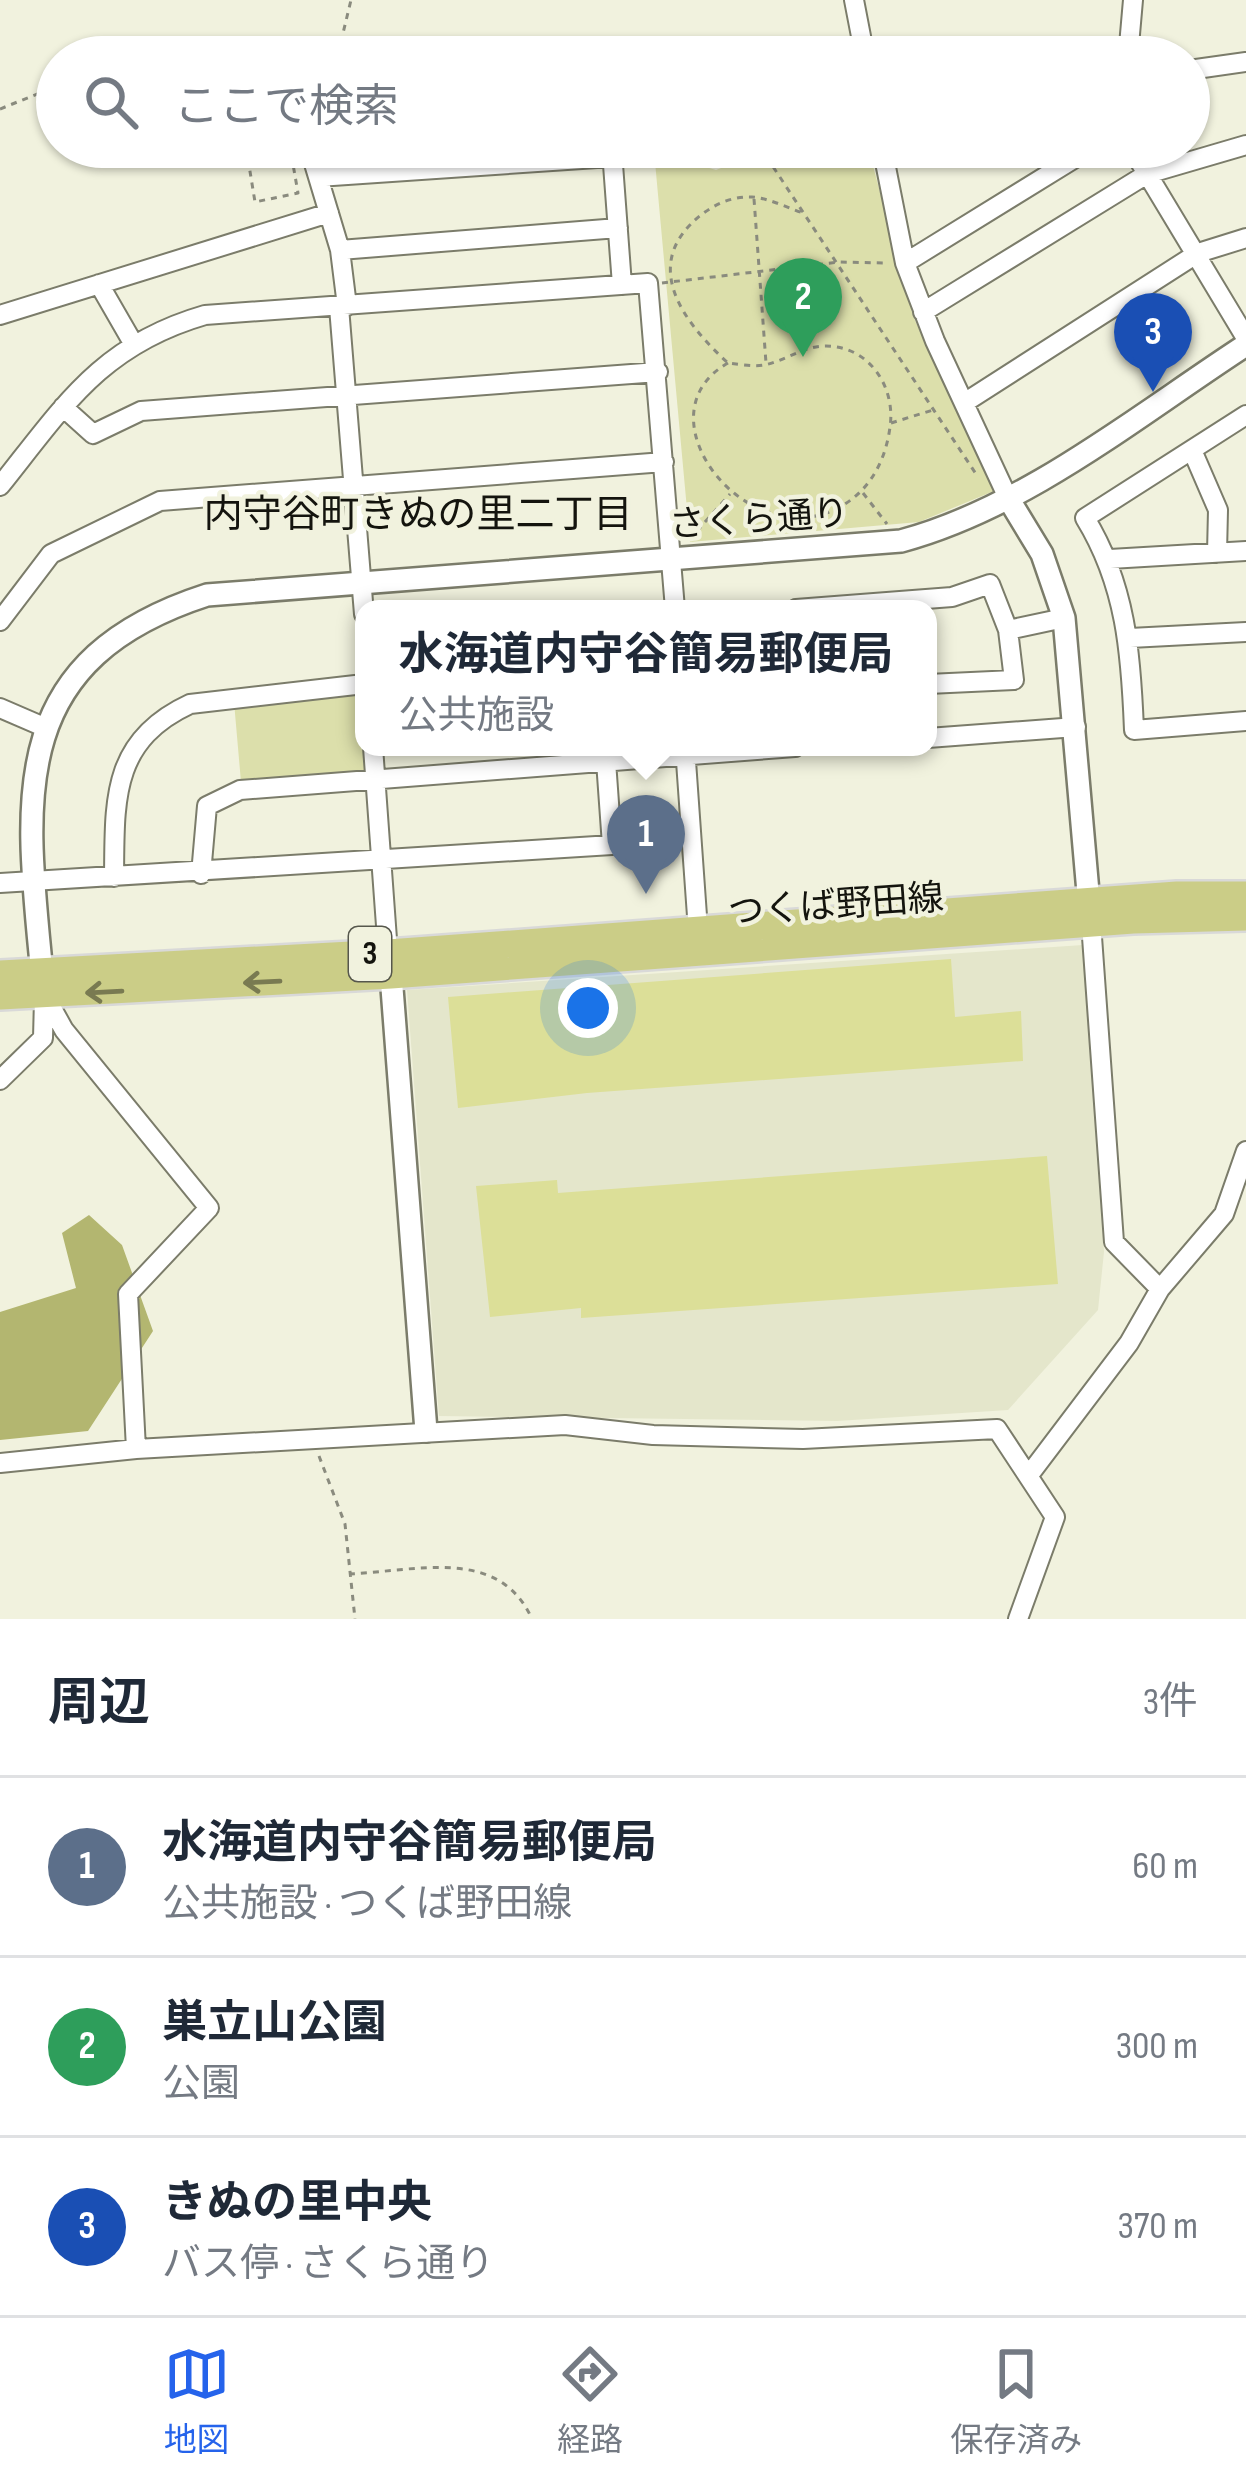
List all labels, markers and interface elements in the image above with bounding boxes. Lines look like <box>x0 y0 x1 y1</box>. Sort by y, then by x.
search box <box>36 36 1210 168</box>
icon: search <box>78 69 144 135</box>
text: ここで検索 <box>174 80 399 135</box>
pin: 2 <box>764 258 842 357</box>
pin: 3 <box>1114 293 1192 392</box>
district label: 内守谷町きぬの里二丁目 <box>203 492 633 539</box>
street label: さくら通り <box>668 492 850 548</box>
popup <box>355 600 937 756</box>
text: 水海道内守谷簡易郵便局 <box>398 628 894 683</box>
text: 公共施設 <box>398 693 555 740</box>
pin: 1 <box>607 795 685 894</box>
street label: つくば野田線 <box>727 877 945 935</box>
road number: 3 <box>349 927 391 981</box>
one-way arrow <box>243 971 282 994</box>
your location <box>558 978 618 1038</box>
one-way arrow <box>85 981 124 1004</box>
text: 周辺 <box>48 1673 150 1734</box>
text: 3件 <box>1143 1679 1198 1726</box>
text: 水海道内守谷簡易郵便局 <box>162 1816 657 1871</box>
text: 1 <box>79 1843 95 1890</box>
text: 60 m <box>1132 1843 1198 1890</box>
text: 公共施設 · つくば野田線 <box>162 1881 572 1928</box>
text: 巣立山公園 <box>162 1996 387 2051</box>
text: 2 <box>78 2023 96 2070</box>
text: 300 m <box>1116 2023 1198 2070</box>
text: 公園 <box>162 2061 240 2108</box>
text: きぬの里中央 <box>162 2176 432 2231</box>
text: 3 <box>78 2203 96 2250</box>
text: 370 m <box>1118 2203 1198 2250</box>
text: バス停 · さくら通り <box>162 2241 494 2288</box>
tab: 地図 <box>164 2341 230 2461</box>
tab: 経路 <box>557 2341 623 2461</box>
tab: 保存済み <box>950 2341 1082 2461</box>

